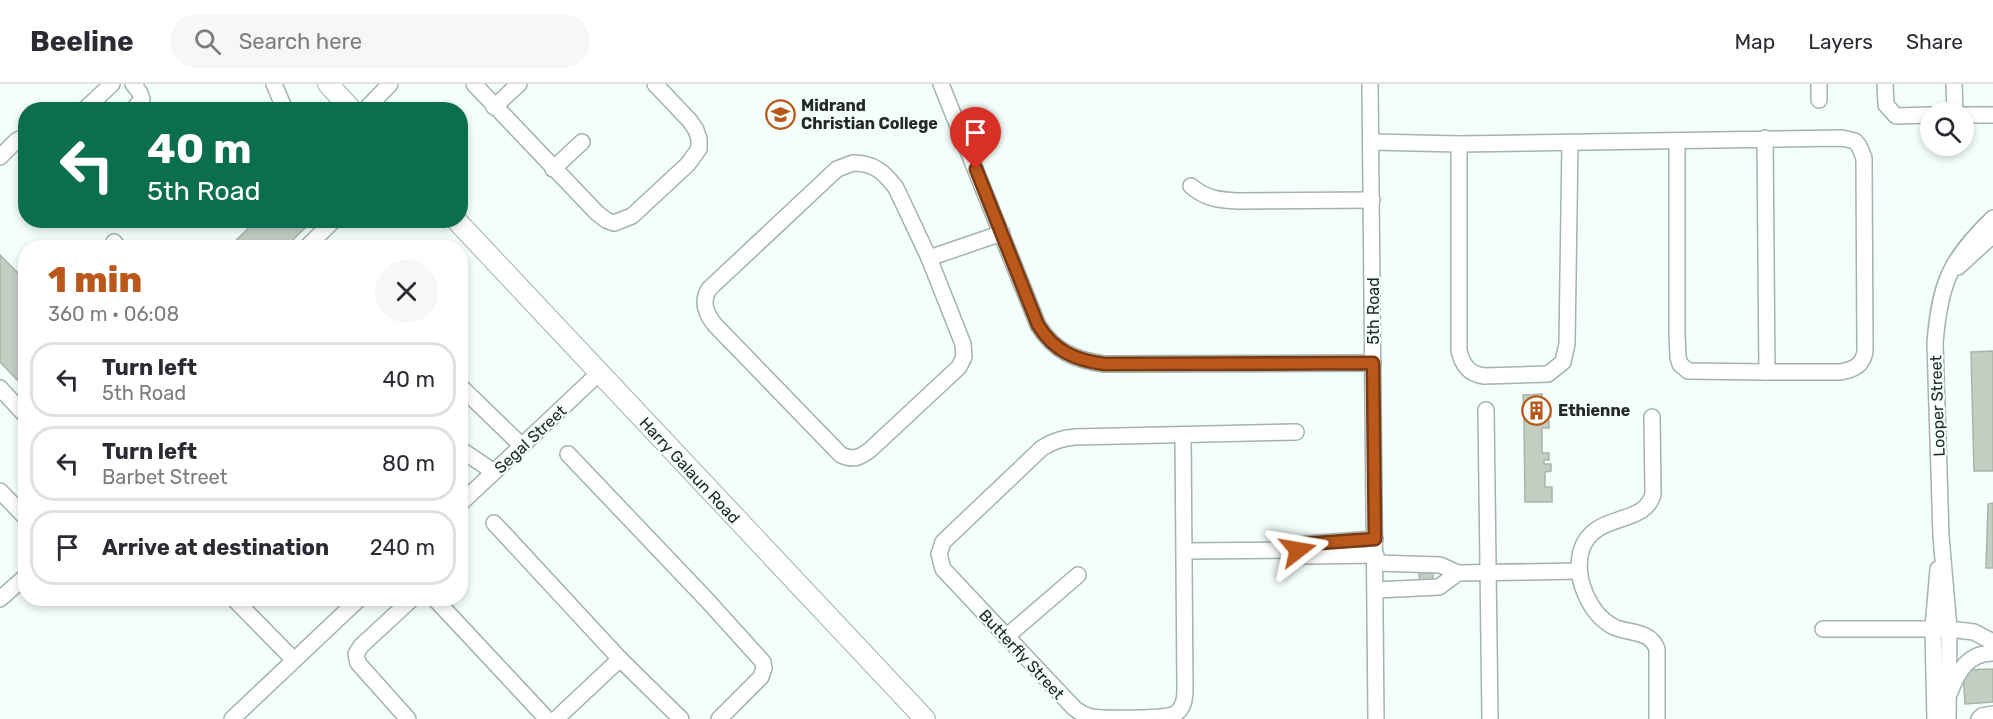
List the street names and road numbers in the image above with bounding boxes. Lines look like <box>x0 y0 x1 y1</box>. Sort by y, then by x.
street label: 5th Road <box>1364 277 1383 345</box>
street label: Looper Street <box>1926 355 1949 457</box>
street label: Segal Street <box>490 401 570 477</box>
street label: Harry Galaun Road <box>636 413 744 527</box>
street label: Butterfly Street <box>975 605 1068 703</box>

